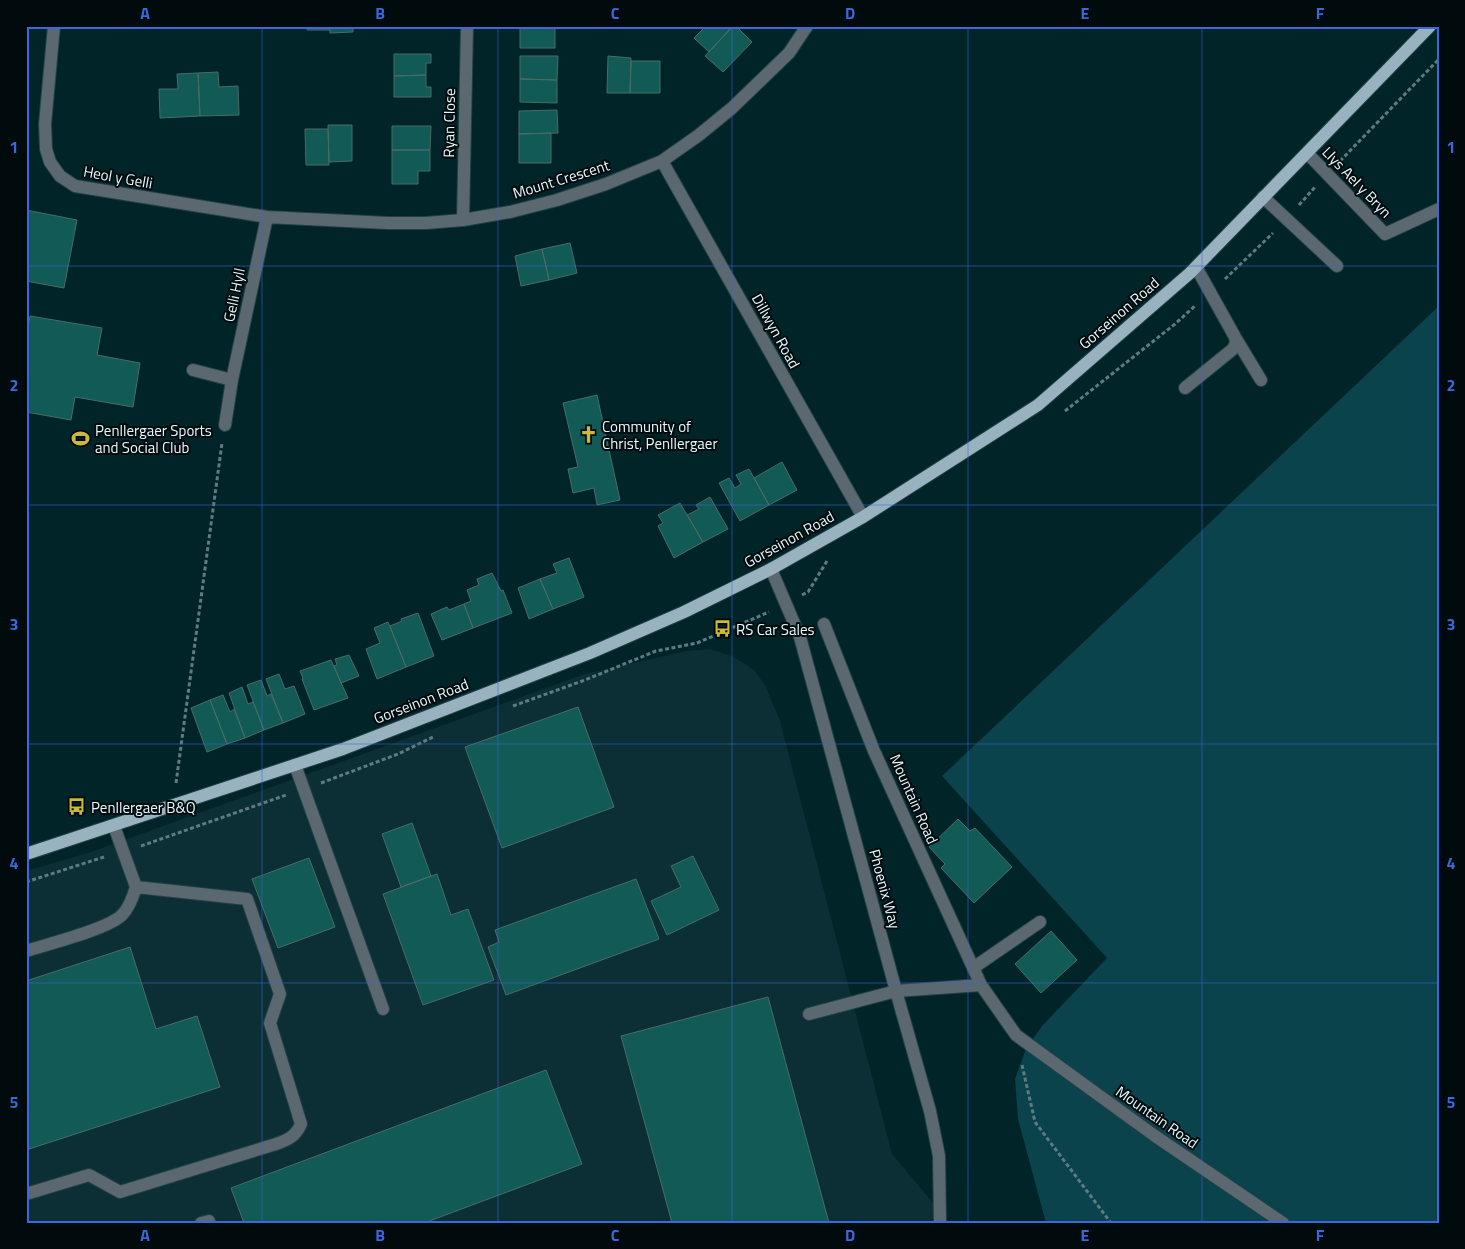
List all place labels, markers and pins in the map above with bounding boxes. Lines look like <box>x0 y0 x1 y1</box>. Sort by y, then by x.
place label: Community of Christ, Penllergaer <box>602 415 718 455</box>
place label: Penllergaer Sports and Social Club <box>95 419 212 459</box>
church icon: Community of Christ, Penllergaer <box>578 425 598 445</box>
sports icon: Penllergaer Sports and Social Club <box>71 429 91 449</box>
place label: RS Car Sales <box>736 618 815 641</box>
bus stop icon: RS Car Sales <box>712 619 732 639</box>
place label: Penllergaer B&Q <box>91 796 196 819</box>
bus stop icon: Penllergaer B&Q <box>67 797 87 817</box>

